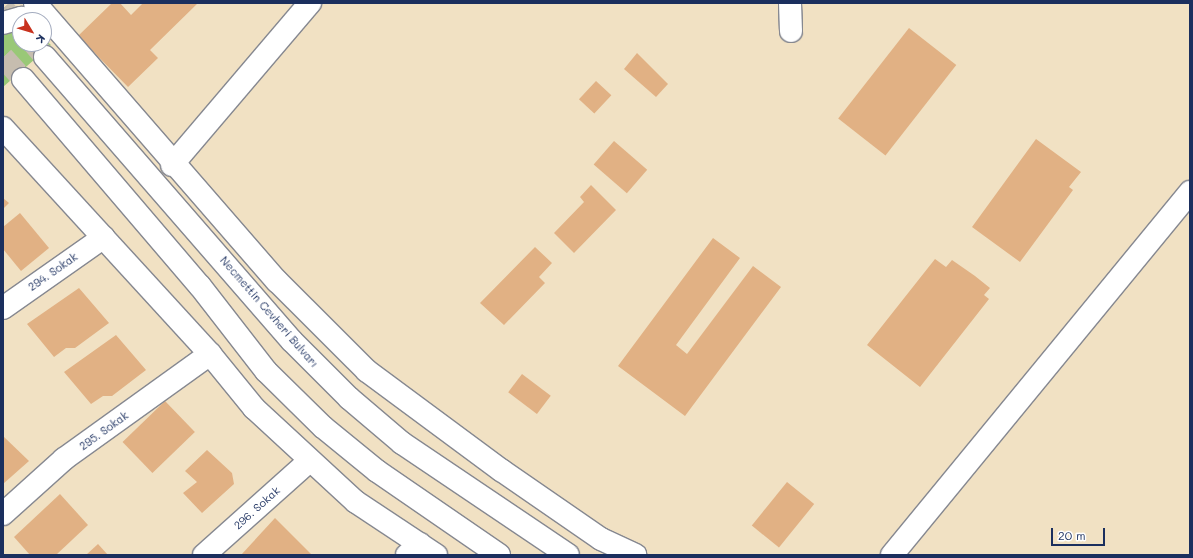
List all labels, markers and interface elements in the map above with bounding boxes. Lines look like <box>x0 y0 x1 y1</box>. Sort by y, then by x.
north arrow <box>12 12 52 52</box>
text: K <box>33 32 49 47</box>
street label: 294. Sokak <box>26 250 80 294</box>
street label: Necmettin Cevheri Bulvarı <box>217 254 321 370</box>
street label: 295. Sokak <box>77 409 131 453</box>
street label: 296. Sokak <box>231 484 283 532</box>
scale bar <box>1053 520 1107 546</box>
text: 20 m <box>1058 527 1086 543</box>

